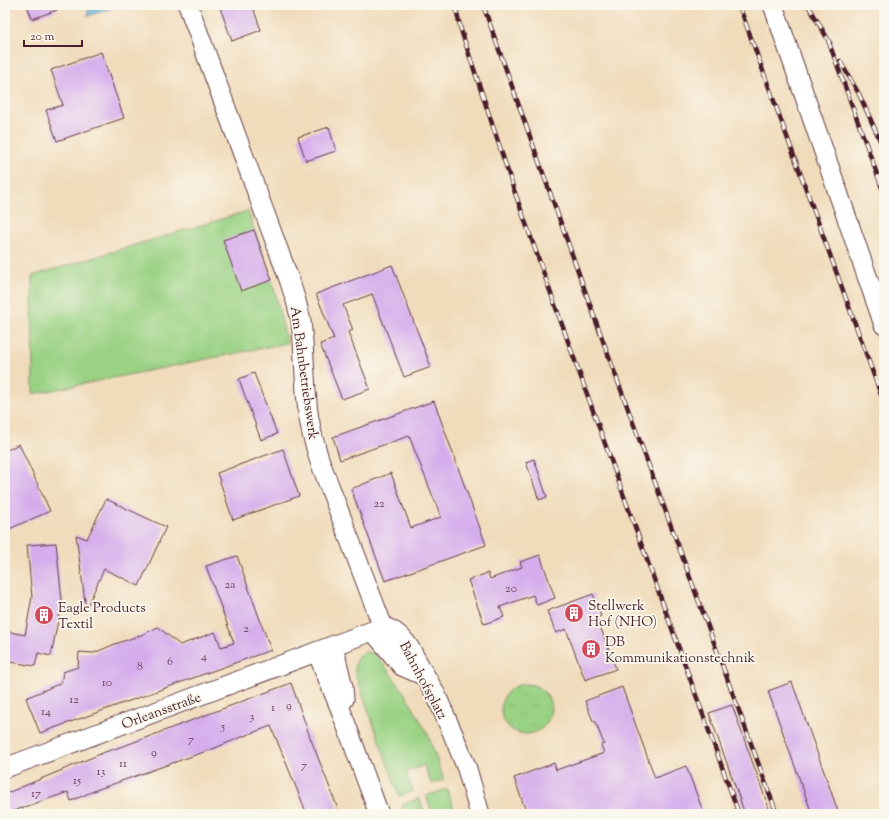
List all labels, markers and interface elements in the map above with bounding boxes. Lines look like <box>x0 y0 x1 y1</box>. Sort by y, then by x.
scale bar <box>24 22 82 48</box>
text: 20 m <box>30 28 55 46</box>
street label: Am Bahnbetriebswerk <box>284 305 322 442</box>
house number: 22 <box>373 495 385 513</box>
house number: 2a <box>224 576 236 594</box>
house number: 20 <box>505 580 517 598</box>
place label: Stellwerk Hof (NHO) <box>588 597 657 633</box>
place label: Eagle Products Textil <box>58 599 146 635</box>
building icon: Stellwerk Hof (NHO) <box>563 602 585 624</box>
building icon: Eagle Products Textil <box>33 604 55 626</box>
house number: 2 <box>243 620 249 638</box>
place label: DB Kommunikationstechnik <box>605 633 756 669</box>
street label: Bahnhofsplatz <box>393 638 451 724</box>
building icon: DB Kommunikationstechnik <box>580 638 602 660</box>
house number: 4 <box>201 648 207 666</box>
house number: 6 <box>167 653 173 671</box>
house number: 8 <box>137 658 143 676</box>
house number: 10 <box>102 674 112 692</box>
street label: Orleansstraße <box>119 688 204 736</box>
house number: 12 <box>69 691 79 709</box>
house number: 9 <box>286 697 292 715</box>
house number: 1 <box>271 699 275 717</box>
house number: 14 <box>41 703 51 721</box>
house number: 3 <box>250 708 255 726</box>
house number: 5 <box>220 718 225 736</box>
house number: 7 <box>188 731 194 749</box>
house number: 9 <box>151 744 157 762</box>
house number: 11 <box>119 755 127 773</box>
house number: 7 <box>301 757 307 775</box>
house number: 13 <box>97 763 106 781</box>
house number: 15 <box>73 772 81 790</box>
house number: 17 <box>31 785 41 803</box>

